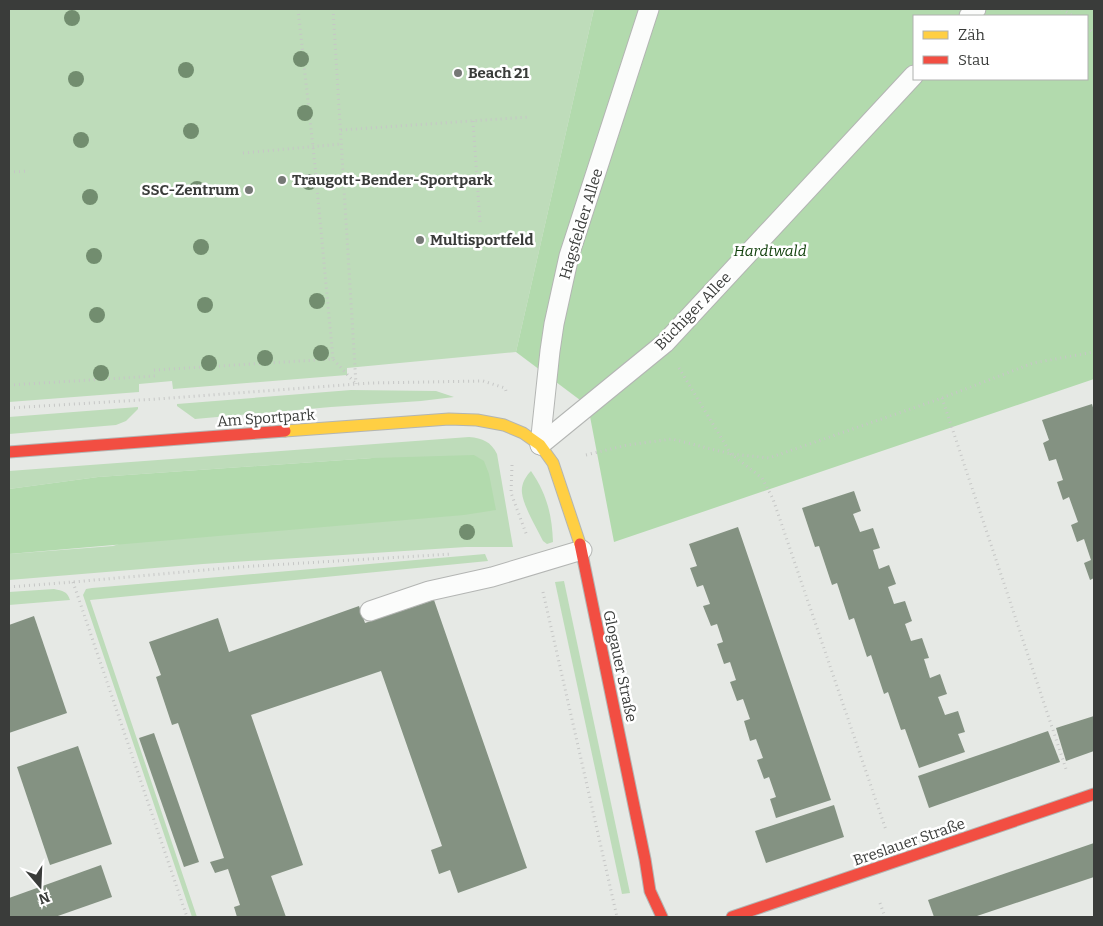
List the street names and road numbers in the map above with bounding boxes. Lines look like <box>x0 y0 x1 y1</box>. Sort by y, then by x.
street label: Hagsfelder Allee <box>556 166 606 282</box>
street label: Büchiger Allee <box>651 268 735 354</box>
street label: Am Sportpark <box>217 406 316 430</box>
street label: Glogauer Straße <box>599 608 641 724</box>
street label: Breslauer Straße <box>851 814 967 870</box>

